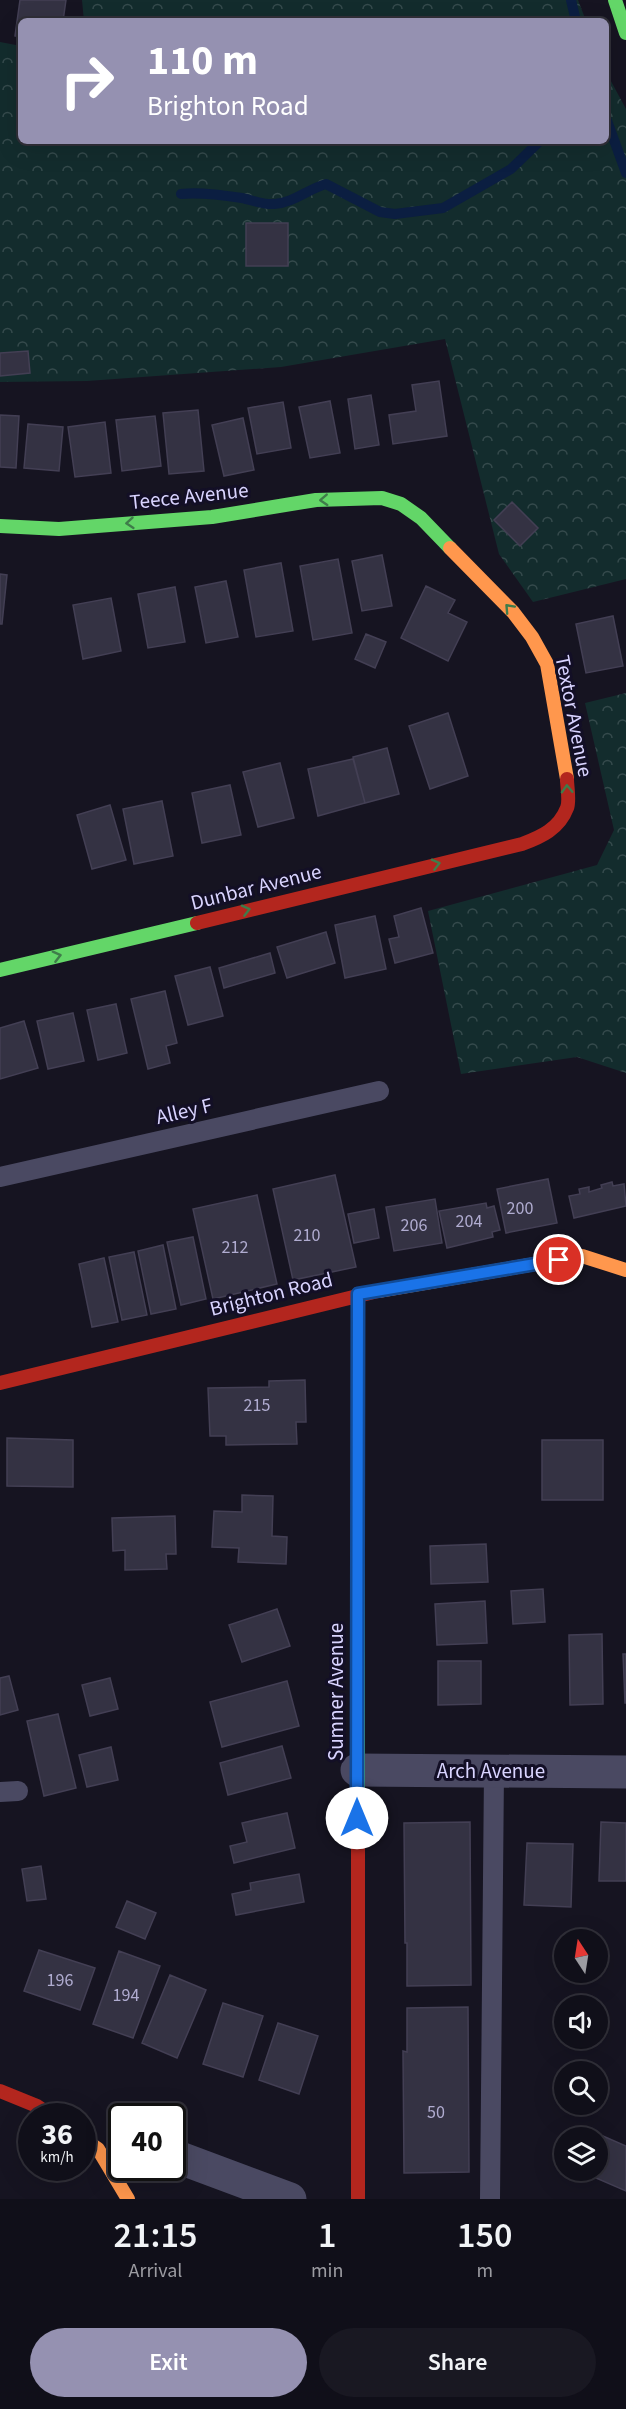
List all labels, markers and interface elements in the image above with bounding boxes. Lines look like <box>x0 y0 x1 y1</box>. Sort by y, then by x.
text: 110 m <box>147 31 258 91</box>
icon: right <box>48 42 126 120</box>
text: Brighton Road <box>147 87 309 126</box>
street label: Teece Avenue <box>128 475 250 517</box>
one-way arrow <box>319 494 328 507</box>
one-way arrow <box>126 517 135 530</box>
one-way arrow <box>505 605 516 615</box>
street label: Textor Avenue <box>548 653 600 779</box>
one-way arrow <box>561 785 574 794</box>
street label: Dunbar Avenue <box>187 856 325 918</box>
one-way arrow <box>431 859 441 872</box>
one-way arrow <box>241 905 251 918</box>
one-way arrow <box>52 951 62 964</box>
street label: Alley F <box>153 1090 215 1132</box>
house number: 200 <box>507 1196 533 1221</box>
house number: 204 <box>456 1209 482 1234</box>
house number: 206 <box>401 1213 427 1238</box>
house number: 210 <box>294 1223 320 1248</box>
pin <box>533 1234 584 1285</box>
house number: 212 <box>222 1235 248 1260</box>
icon: arrive <box>542 1243 575 1276</box>
street label: Brighton Road <box>206 1264 336 1324</box>
house number: 215 <box>244 1393 270 1418</box>
street label: Sumner Avenue <box>321 1623 351 1761</box>
street label: Arch Avenue <box>437 1756 545 1786</box>
position arrow <box>325 1786 389 1850</box>
north arrow <box>554 1929 608 1983</box>
map controls <box>554 1929 608 2181</box>
house number: 196 <box>47 1968 73 1993</box>
house number: 194 <box>113 1983 139 2008</box>
button: sound <box>554 1995 608 2049</box>
button: search <box>554 2061 608 2115</box>
house number: 50 <box>427 2100 445 2125</box>
speed limit sign: 40 <box>108 2103 186 2181</box>
text: 36 <box>41 2113 73 2156</box>
button: layers <box>554 2127 608 2181</box>
text: km/h <box>40 2147 74 2168</box>
text: 21:15 <box>114 2210 197 2261</box>
text: 1 <box>318 2210 336 2261</box>
text: 150 <box>457 2210 512 2261</box>
text: Arrival <box>129 2257 182 2285</box>
text: min <box>311 2257 343 2285</box>
text: m <box>476 2257 493 2285</box>
button: Exit <box>30 2328 307 2397</box>
button: Share <box>319 2328 596 2397</box>

